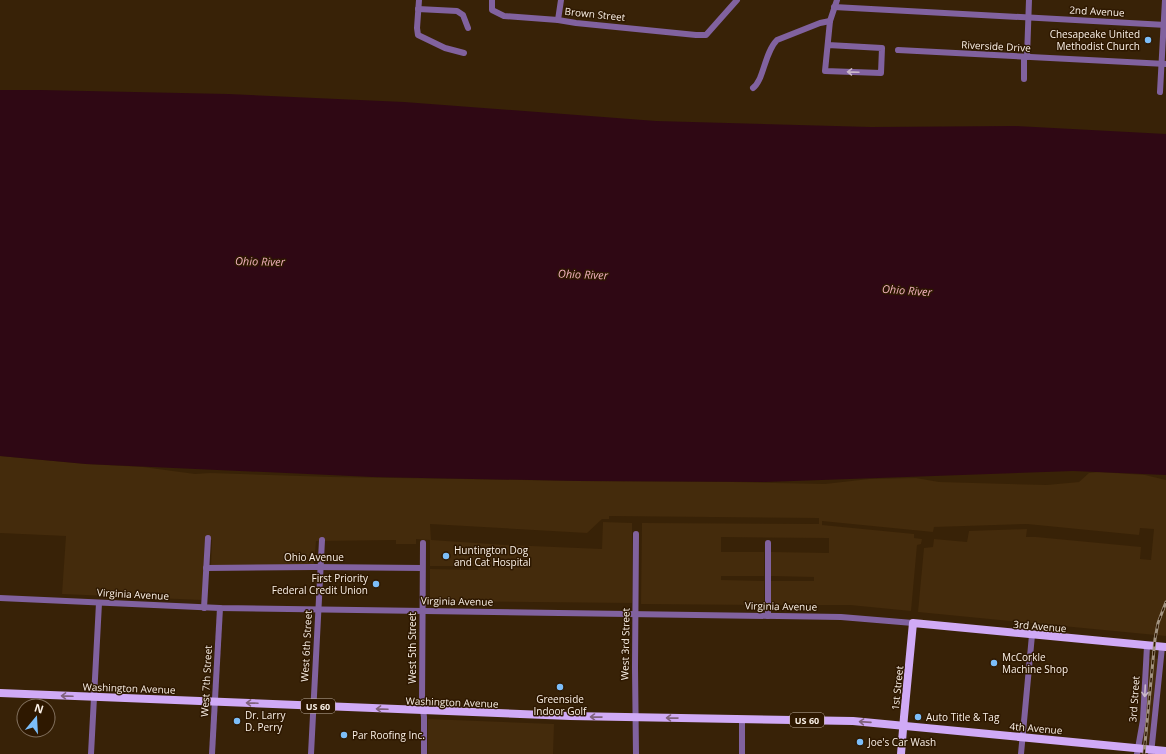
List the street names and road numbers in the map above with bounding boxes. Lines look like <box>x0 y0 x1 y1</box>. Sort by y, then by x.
street label: 2nd Avenue <box>1069 3 1125 19</box>
street label: Brown Street <box>564 4 626 24</box>
street label: Riverside Drive <box>961 37 1031 55</box>
street label: Ohio Avenue <box>284 550 344 564</box>
street label: Virginia Avenue <box>97 585 170 603</box>
street label: Virginia Avenue <box>421 593 494 609</box>
street label: Virginia Avenue <box>745 598 818 614</box>
street label: West 3rd Street <box>617 607 633 680</box>
street label: West 6th Street <box>297 609 315 682</box>
street label: West 5th Street <box>405 612 419 684</box>
street label: 3rd Avenue <box>1013 617 1068 635</box>
street label: West 7th Street <box>197 644 215 717</box>
street label: 1st Street <box>888 665 906 711</box>
street label: 3rd Street <box>1125 675 1143 723</box>
street label: Washington Avenue <box>82 679 176 697</box>
street label: Washington Avenue <box>405 693 499 711</box>
road number: US 60 <box>301 699 335 713</box>
road number: US 60 <box>790 713 824 727</box>
street label: 4th Avenue <box>1009 719 1063 737</box>

